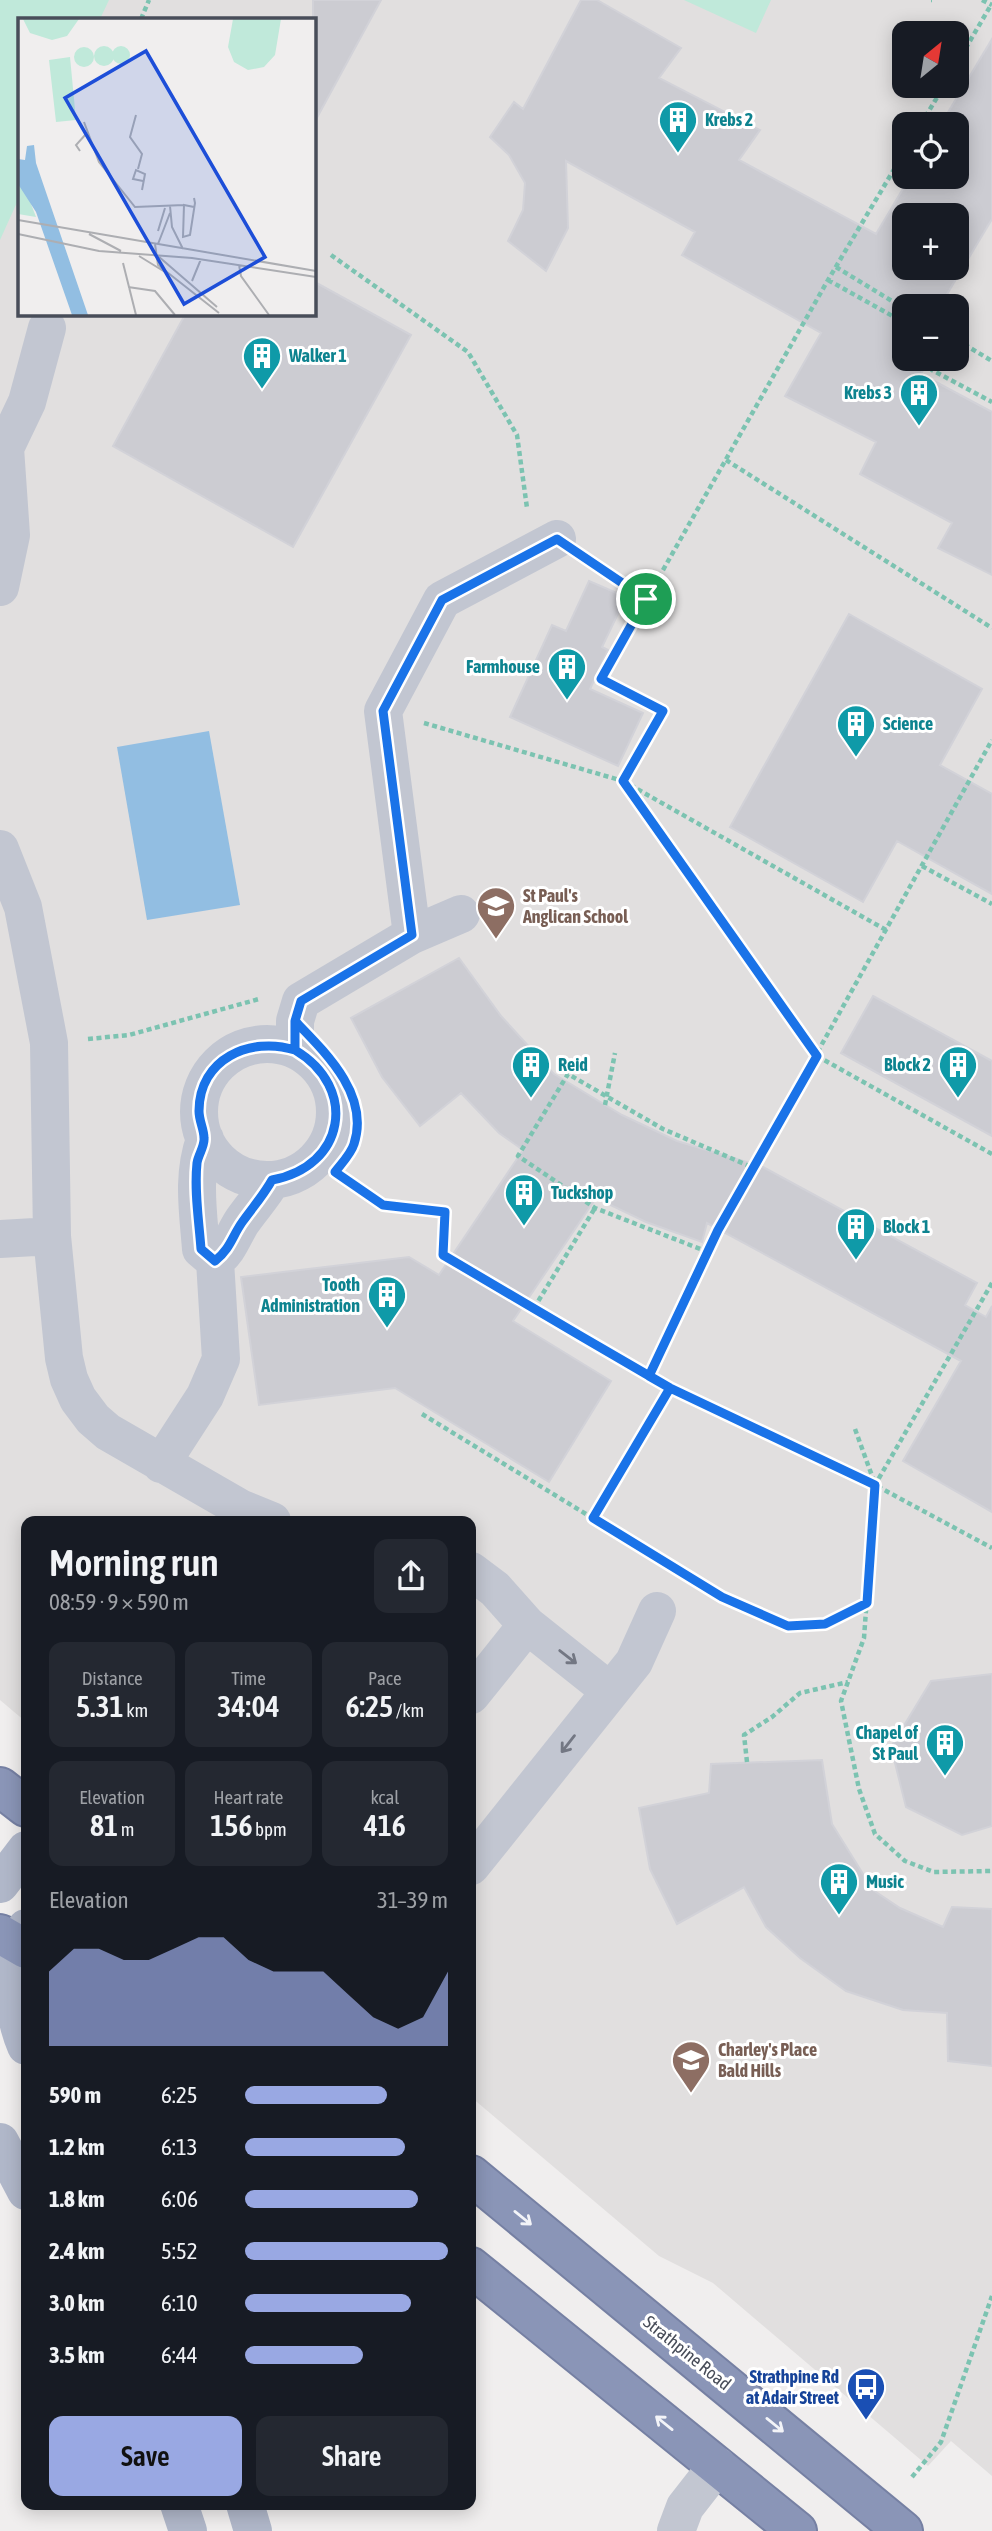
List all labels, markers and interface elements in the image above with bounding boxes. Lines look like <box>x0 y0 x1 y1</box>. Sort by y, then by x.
inset map <box>18 18 315 315</box>
north arrow <box>892 21 970 98</box>
map controls <box>892 21 969 371</box>
building icon: Krebs 2 <box>657 99 699 154</box>
place label: Krebs 2 <box>705 109 753 130</box>
button: locate <box>892 112 969 189</box>
button: + <box>892 203 969 280</box>
button: − <box>892 294 969 371</box>
building icon: Walker 1 <box>241 335 283 390</box>
place label: Walker 1 <box>288 345 347 366</box>
building icon: Krebs 3 <box>898 372 940 427</box>
place label: Krebs 3 <box>844 382 892 403</box>
pin <box>616 569 676 629</box>
icon: arrive <box>627 580 665 618</box>
building icon: Farmhouse <box>546 646 588 701</box>
place label: Farmhouse <box>466 656 540 677</box>
building icon: Science <box>835 703 877 758</box>
place label: Science <box>883 713 933 734</box>
school or university icon: St Paul's Anglican School <box>475 885 517 940</box>
place label: St Paul's Anglican School <box>522 885 628 927</box>
building icon: Reid <box>510 1044 552 1099</box>
building icon: Block 2 <box>937 1044 979 1099</box>
place label: Reid <box>558 1054 588 1075</box>
place label: Block 2 <box>884 1054 931 1075</box>
building icon: Tuckshop <box>503 1172 545 1227</box>
place label: Tuckshop <box>551 1182 613 1203</box>
building icon: Block 1 <box>835 1206 877 1261</box>
place label: Block 1 <box>883 1216 930 1237</box>
place label: Tooth Administration <box>260 1274 360 1316</box>
building icon: Tooth Administration <box>366 1274 408 1329</box>
button: share <box>374 1539 448 1613</box>
text: Morning run <box>49 1541 219 1584</box>
text: 08:59 · 9 × 590 m <box>49 1589 189 1615</box>
one-way arrow <box>558 1649 576 1664</box>
text: Distance <box>82 1667 143 1689</box>
text: Time <box>231 1667 266 1689</box>
text: Pace <box>368 1667 402 1689</box>
text: 5.31 <box>76 1689 124 1723</box>
text: 34:04 <box>217 1689 280 1723</box>
text: 6:25 <box>345 1689 393 1723</box>
text: km <box>124 1699 148 1721</box>
text: /km <box>393 1699 424 1721</box>
place label: Chapel of St Paul <box>855 1722 919 1764</box>
building icon: Chapel of St Paul <box>924 1722 966 1777</box>
one-way arrow <box>560 1734 575 1753</box>
text: Elevation <box>79 1786 145 1808</box>
text: Heart rate <box>214 1786 283 1808</box>
text: kcal <box>370 1786 399 1808</box>
text: 81 <box>90 1808 118 1842</box>
text: 156 <box>210 1808 253 1842</box>
text: 416 <box>364 1808 406 1842</box>
text: m <box>118 1818 134 1840</box>
text: bpm <box>253 1818 287 1840</box>
building icon: Music <box>818 1861 860 1916</box>
place label: Music <box>866 1871 904 1892</box>
text: Elevation <box>49 1887 129 1913</box>
text: 31–39 m <box>377 1887 448 1913</box>
school or university icon: Charley's Place Bald Hills <box>670 2039 712 2094</box>
place label: Charley's Place Bald Hills <box>718 2039 817 2081</box>
text: 590 m <box>49 2082 101 2108</box>
text: 6:25 <box>161 2082 198 2108</box>
text: 1.2 km <box>49 2134 105 2160</box>
text: 6:13 <box>161 2134 198 2160</box>
text: 1.8 km <box>49 2186 105 2212</box>
text: 6:06 <box>161 2186 198 2212</box>
one-way arrow <box>514 2211 532 2226</box>
text: 2.4 km <box>49 2238 105 2264</box>
text: 5:52 <box>161 2238 198 2264</box>
text: 3.0 km <box>49 2290 105 2316</box>
text: 6:10 <box>161 2290 198 2316</box>
street label: Strathpine Road <box>639 2311 735 2394</box>
text: 3.5 km <box>49 2342 105 2368</box>
text: 6:44 <box>161 2342 198 2368</box>
place label: Strathpine Rd at Adair Street <box>746 2366 840 2408</box>
bus stop icon: Strathpine Rd at Adair Street <box>845 2366 887 2421</box>
button: Save <box>49 2416 242 2496</box>
button: Share <box>256 2416 448 2496</box>
one-way arrow <box>655 2416 674 2431</box>
one-way arrow <box>765 2418 783 2433</box>

